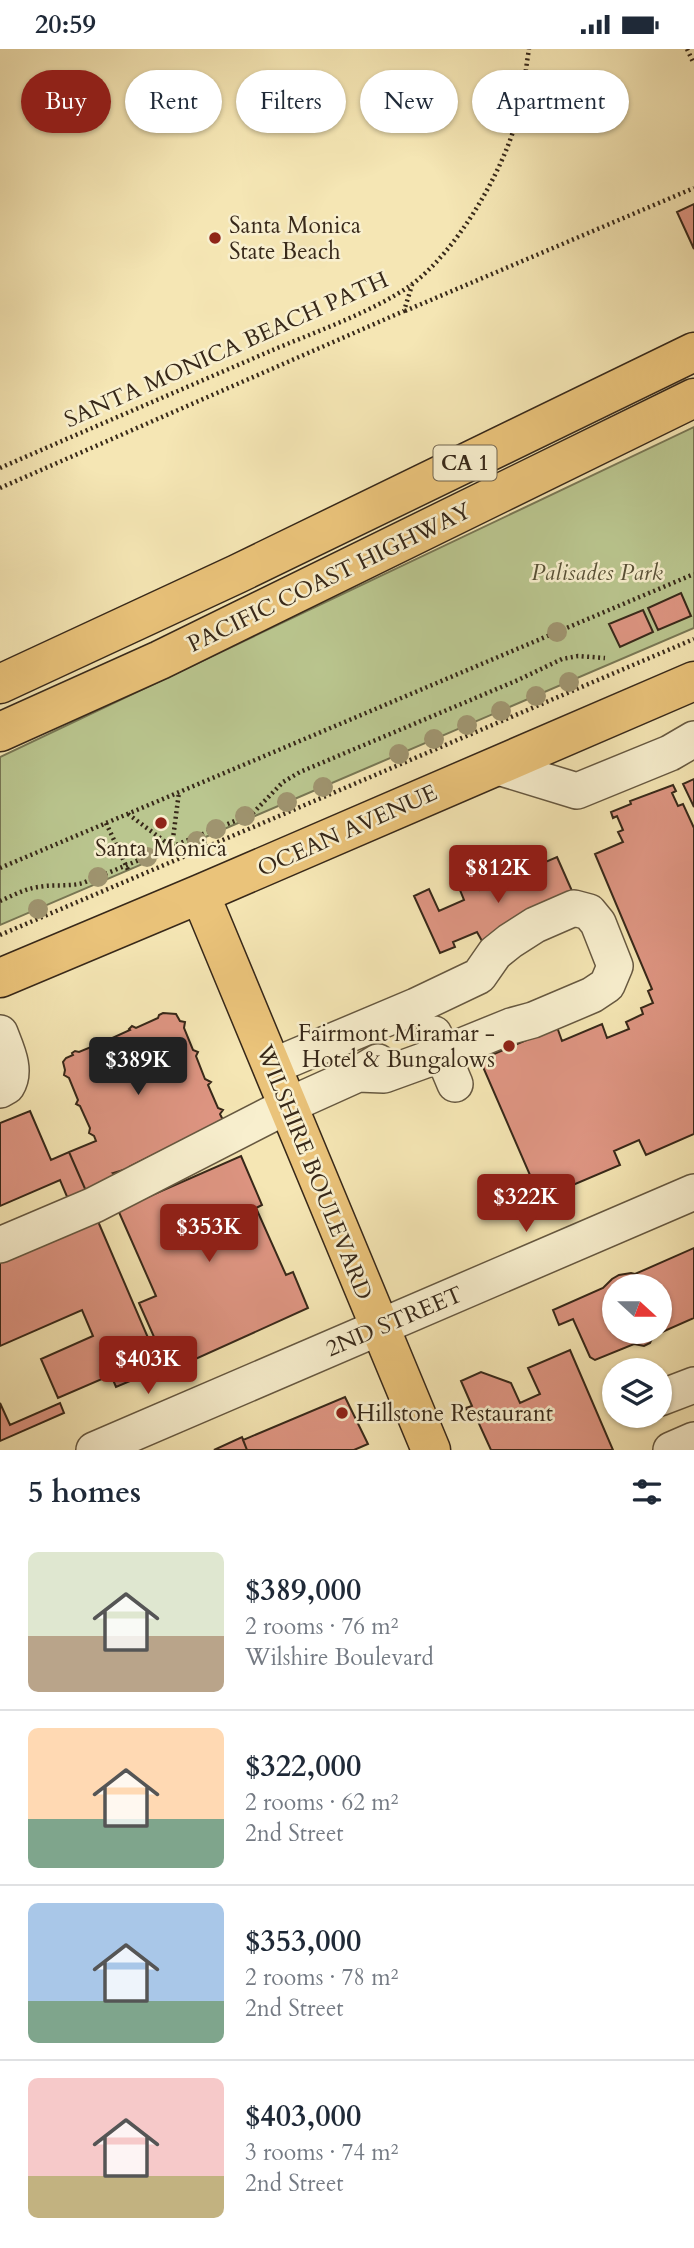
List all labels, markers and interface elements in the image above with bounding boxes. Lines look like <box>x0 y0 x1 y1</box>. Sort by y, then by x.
text: 20:59 <box>35 7 96 42</box>
chip: Buy <box>21 70 111 133</box>
chip: Rent <box>125 70 222 133</box>
chip: Filters <box>236 70 346 133</box>
chip: New <box>360 70 458 133</box>
chip: Apartment <box>472 70 629 133</box>
place label: Santa Monica State Beach <box>229 210 361 267</box>
marker: Santa Monica State Beach <box>207 230 223 246</box>
street label: SANTA MONICA BEACH PATH <box>59 264 393 435</box>
road number: CA 1 <box>434 445 496 481</box>
street label: PACIFIC COAST HIGHWAY <box>182 495 477 660</box>
park label: Palisades Park <box>531 557 663 588</box>
street label: OCEAN AVENUE <box>252 777 442 884</box>
marker: Santa Monica <box>153 815 169 831</box>
place label: Santa Monica <box>95 833 227 864</box>
pin: $812K <box>449 845 547 905</box>
text: $812K <box>465 852 531 883</box>
place label: Fairmont Miramar - Hotel & Bungalows <box>298 1018 495 1075</box>
pin: $389K <box>89 1037 187 1097</box>
marker: Fairmont Miramar - Hotel & Bungalows <box>501 1038 517 1054</box>
street label: WILSHIRE BOULEVARD <box>249 1039 380 1304</box>
text: $389K <box>105 1044 171 1075</box>
pin: $322K <box>477 1175 575 1234</box>
text: $322K <box>493 1181 559 1212</box>
pin: $353K <box>160 1205 258 1264</box>
text: $353K <box>176 1211 242 1242</box>
north arrow <box>602 1274 672 1344</box>
map controls <box>602 1274 672 1428</box>
street label: 2ND STREET <box>321 1279 467 1364</box>
pin: $403K <box>99 1337 197 1396</box>
text: $403K <box>115 1343 181 1374</box>
button: layers <box>602 1358 672 1428</box>
place label: Hillstone Restaurant <box>356 1398 553 1429</box>
marker: Hillstone Restaurant <box>334 1405 350 1421</box>
text: 5 homes <box>28 1472 141 1513</box>
icon: filters <box>628 1473 666 1511</box>
text: $389,000 <box>245 1570 361 1611</box>
icon: home <box>84 1580 168 1664</box>
text: 2 rooms · 76 m² <box>245 1611 398 1642</box>
text: Wilshire Boulevard <box>245 1642 434 1673</box>
text: $322,000 <box>245 1746 361 1787</box>
icon: home <box>84 1756 168 1840</box>
text: 2 rooms · 62 m² <box>245 1787 398 1818</box>
text: 2nd Street <box>245 1818 344 1849</box>
text: $353,000 <box>245 1921 361 1962</box>
icon: home <box>84 1931 168 2015</box>
text: 2 rooms · 78 m² <box>245 1962 398 1993</box>
text: 2nd Street <box>245 1993 344 2024</box>
text: $403,000 <box>245 2096 361 2137</box>
icon: home <box>84 2106 168 2190</box>
text: 3 rooms · 74 m² <box>245 2137 398 2168</box>
text: 2nd Street <box>245 2168 344 2199</box>

